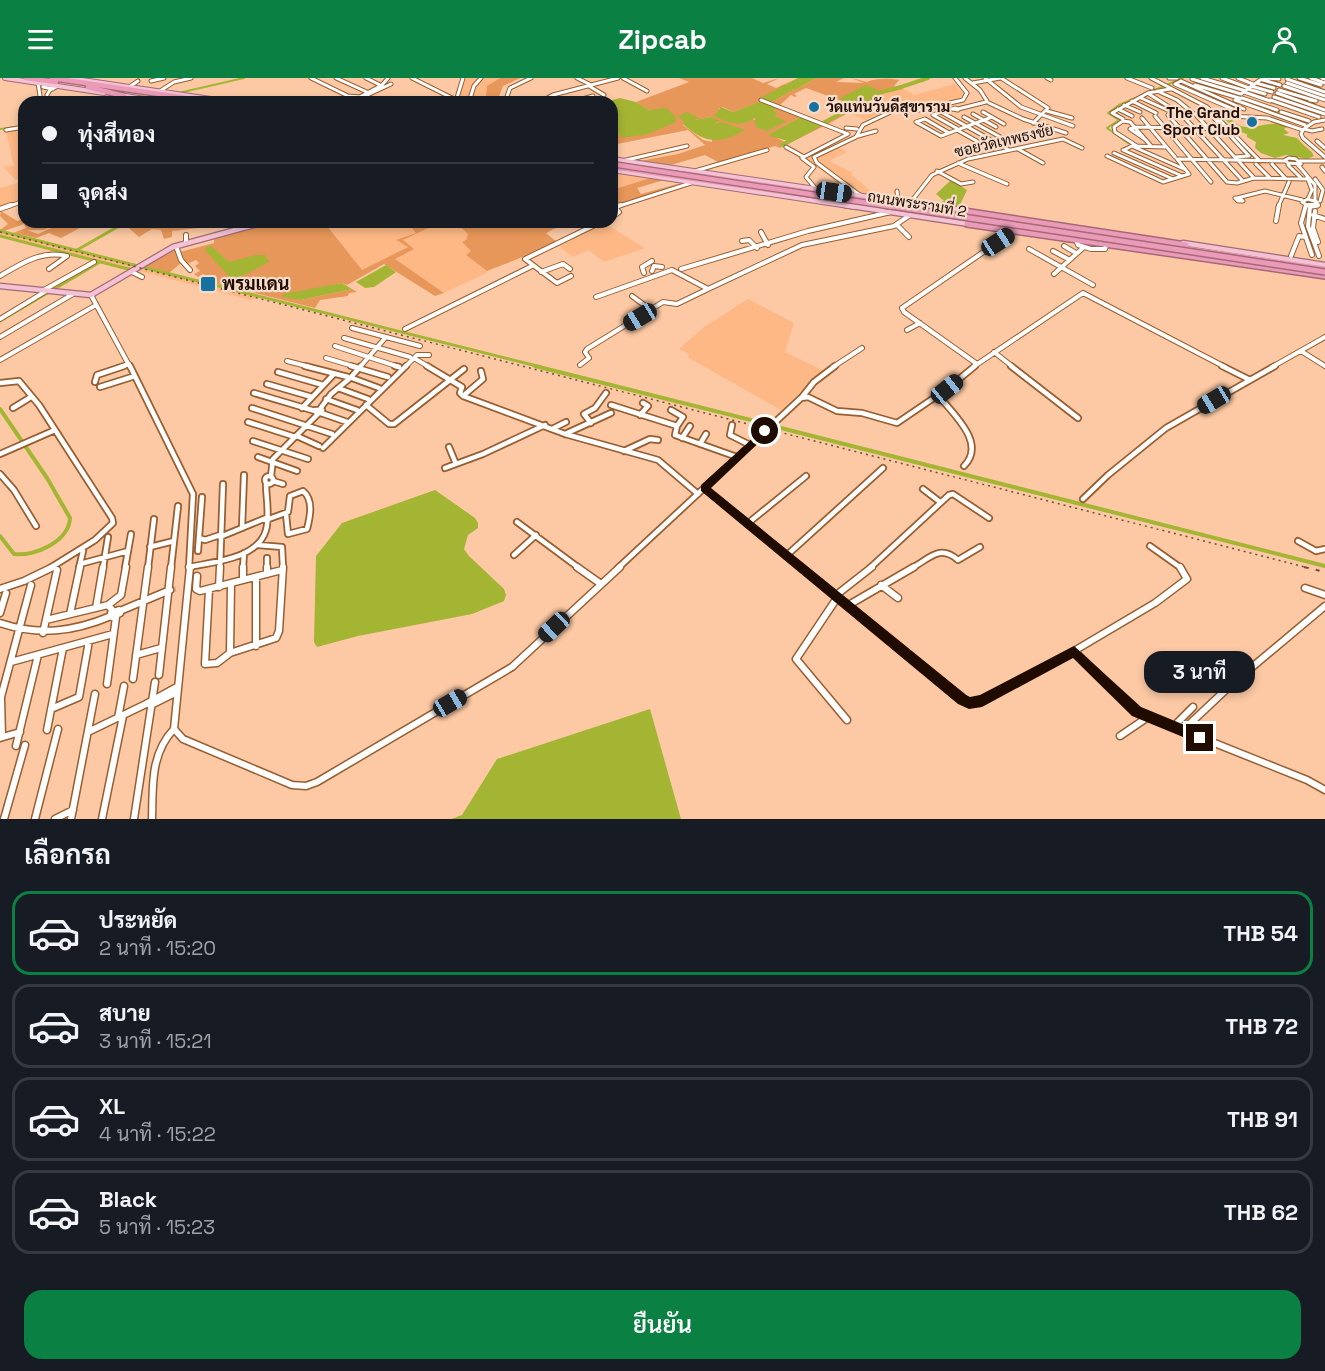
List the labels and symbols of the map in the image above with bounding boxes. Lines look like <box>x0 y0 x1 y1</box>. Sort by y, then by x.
place label: วัดแท่นวันดีสุขาราม <box>826 97 950 118</box>
marker: วัดแท่นวันดีสุขาราม <box>807 100 821 114</box>
place label: The Grand Sport Club <box>1163 103 1240 139</box>
marker: The Grand Sport Club <box>1245 115 1259 129</box>
street label: ซอยวัดเทพธงชัย <box>952 120 1055 161</box>
car <box>815 181 853 203</box>
street label: ถนนพระรามที่ 2 <box>866 181 969 221</box>
car <box>978 225 1018 259</box>
place label: พรมแดน <box>222 272 289 295</box>
marker: พรมแดน <box>199 275 217 293</box>
car <box>620 300 660 334</box>
car <box>927 371 967 407</box>
car <box>1194 383 1234 417</box>
route start <box>751 417 778 444</box>
car <box>535 608 573 646</box>
callout: 3 นาที <box>1144 651 1256 693</box>
car <box>430 686 470 720</box>
route end <box>1186 724 1213 751</box>

